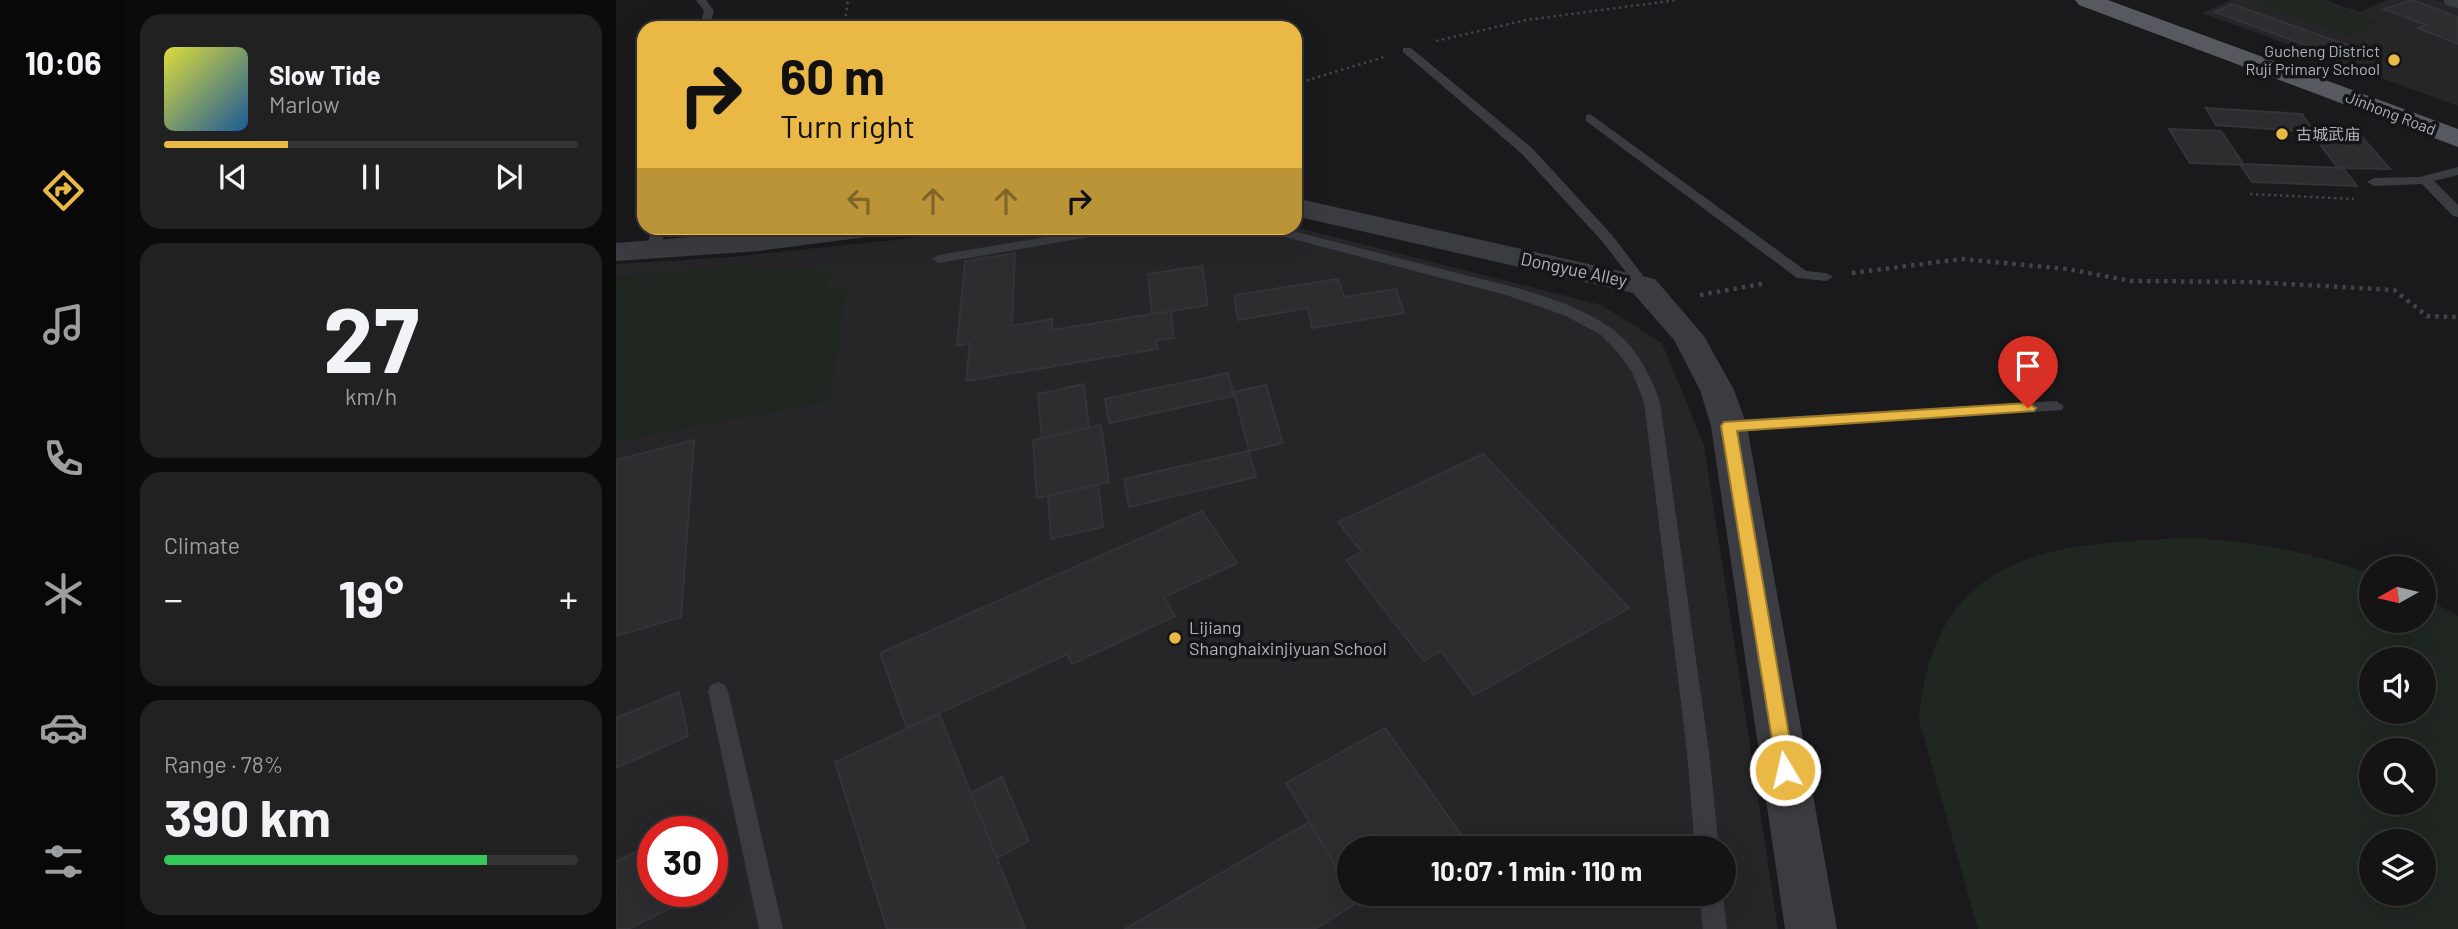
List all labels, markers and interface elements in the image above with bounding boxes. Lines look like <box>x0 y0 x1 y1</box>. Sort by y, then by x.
place label: Gucheng District Ruji Primary School <box>2246 41 2380 78</box>
text: 10:06 <box>25 43 101 81</box>
text: 60 m <box>780 46 885 105</box>
icon: right <box>665 49 756 140</box>
marker: Gucheng District Ruji Primary School <box>2386 52 2402 68</box>
text: Slow Tide <box>269 59 381 90</box>
street label: Jinhong Road <box>2343 87 2439 138</box>
text: Marlow <box>269 90 340 118</box>
text: Turn right <box>780 106 915 144</box>
place label: 古城武庙 <box>2296 124 2360 143</box>
marker: 古城武庙 <box>2274 126 2290 142</box>
icon: previous <box>214 158 252 196</box>
icon: pause <box>352 158 390 196</box>
icon: next <box>490 158 528 196</box>
icon: directions <box>39 166 88 215</box>
icon: left <box>841 182 879 220</box>
icon: ahead <box>914 182 952 220</box>
icon: ahead <box>987 182 1025 220</box>
icon: right <box>1060 182 1098 220</box>
street label: Dongyue Alley <box>1519 247 1629 291</box>
text: 27 <box>323 282 419 391</box>
icon: music <box>39 300 88 349</box>
pin <box>1998 336 2058 408</box>
icon: arrive <box>2009 347 2047 385</box>
text: km/h <box>345 382 397 410</box>
icon: phone <box>39 434 88 483</box>
text: Climate <box>164 531 240 559</box>
north arrow <box>2359 556 2436 634</box>
map controls <box>2359 556 2436 906</box>
text: 19° <box>338 566 404 628</box>
icon: climate <box>39 569 88 618</box>
text: − <box>164 575 183 621</box>
text: + <box>559 575 578 621</box>
place label: Lijiang Shanghaixinjiyuan School <box>1189 616 1387 659</box>
marker: Lijiang Shanghaixinjiyuan School <box>1167 630 1183 646</box>
button: sound <box>2359 647 2436 724</box>
icon: car <box>39 703 88 752</box>
position arrow <box>1748 733 1822 807</box>
button: search <box>2359 738 2436 815</box>
text: Range · 78% <box>164 750 283 778</box>
text: 390 km <box>164 785 331 847</box>
speed limit sign: 30 <box>637 816 728 907</box>
button: layers <box>2359 829 2436 906</box>
icon: filters <box>39 837 88 886</box>
text: 10:07 · 1 min · 110 m <box>1431 855 1642 886</box>

